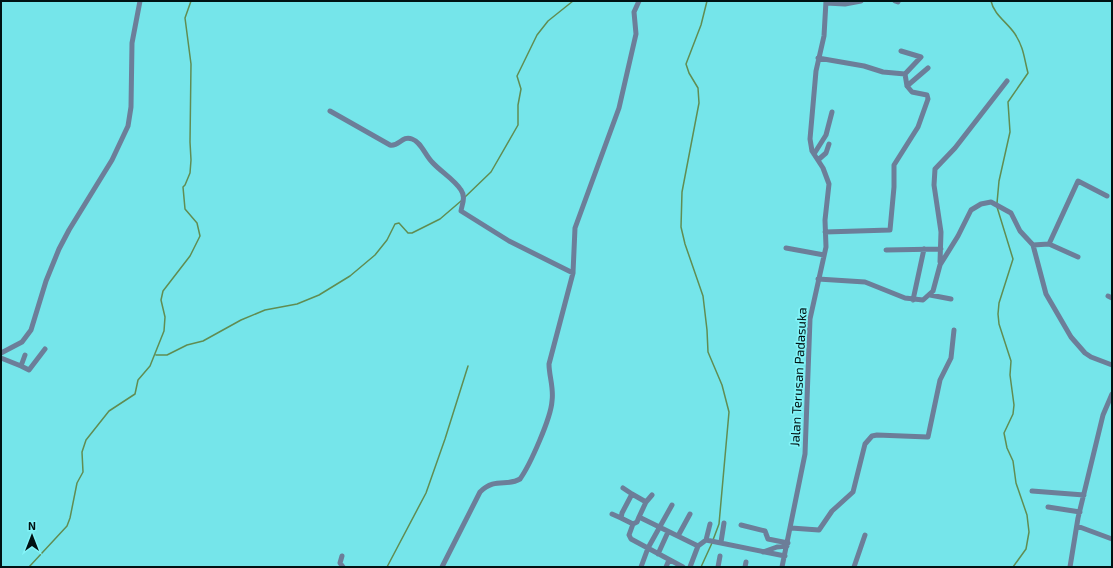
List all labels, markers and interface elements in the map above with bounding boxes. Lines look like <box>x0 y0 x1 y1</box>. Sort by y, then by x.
street label: Jalan Terusan Padasuka <box>786 307 810 447</box>
north arrow <box>12 516 52 556</box>
text: N <box>28 519 36 532</box>

